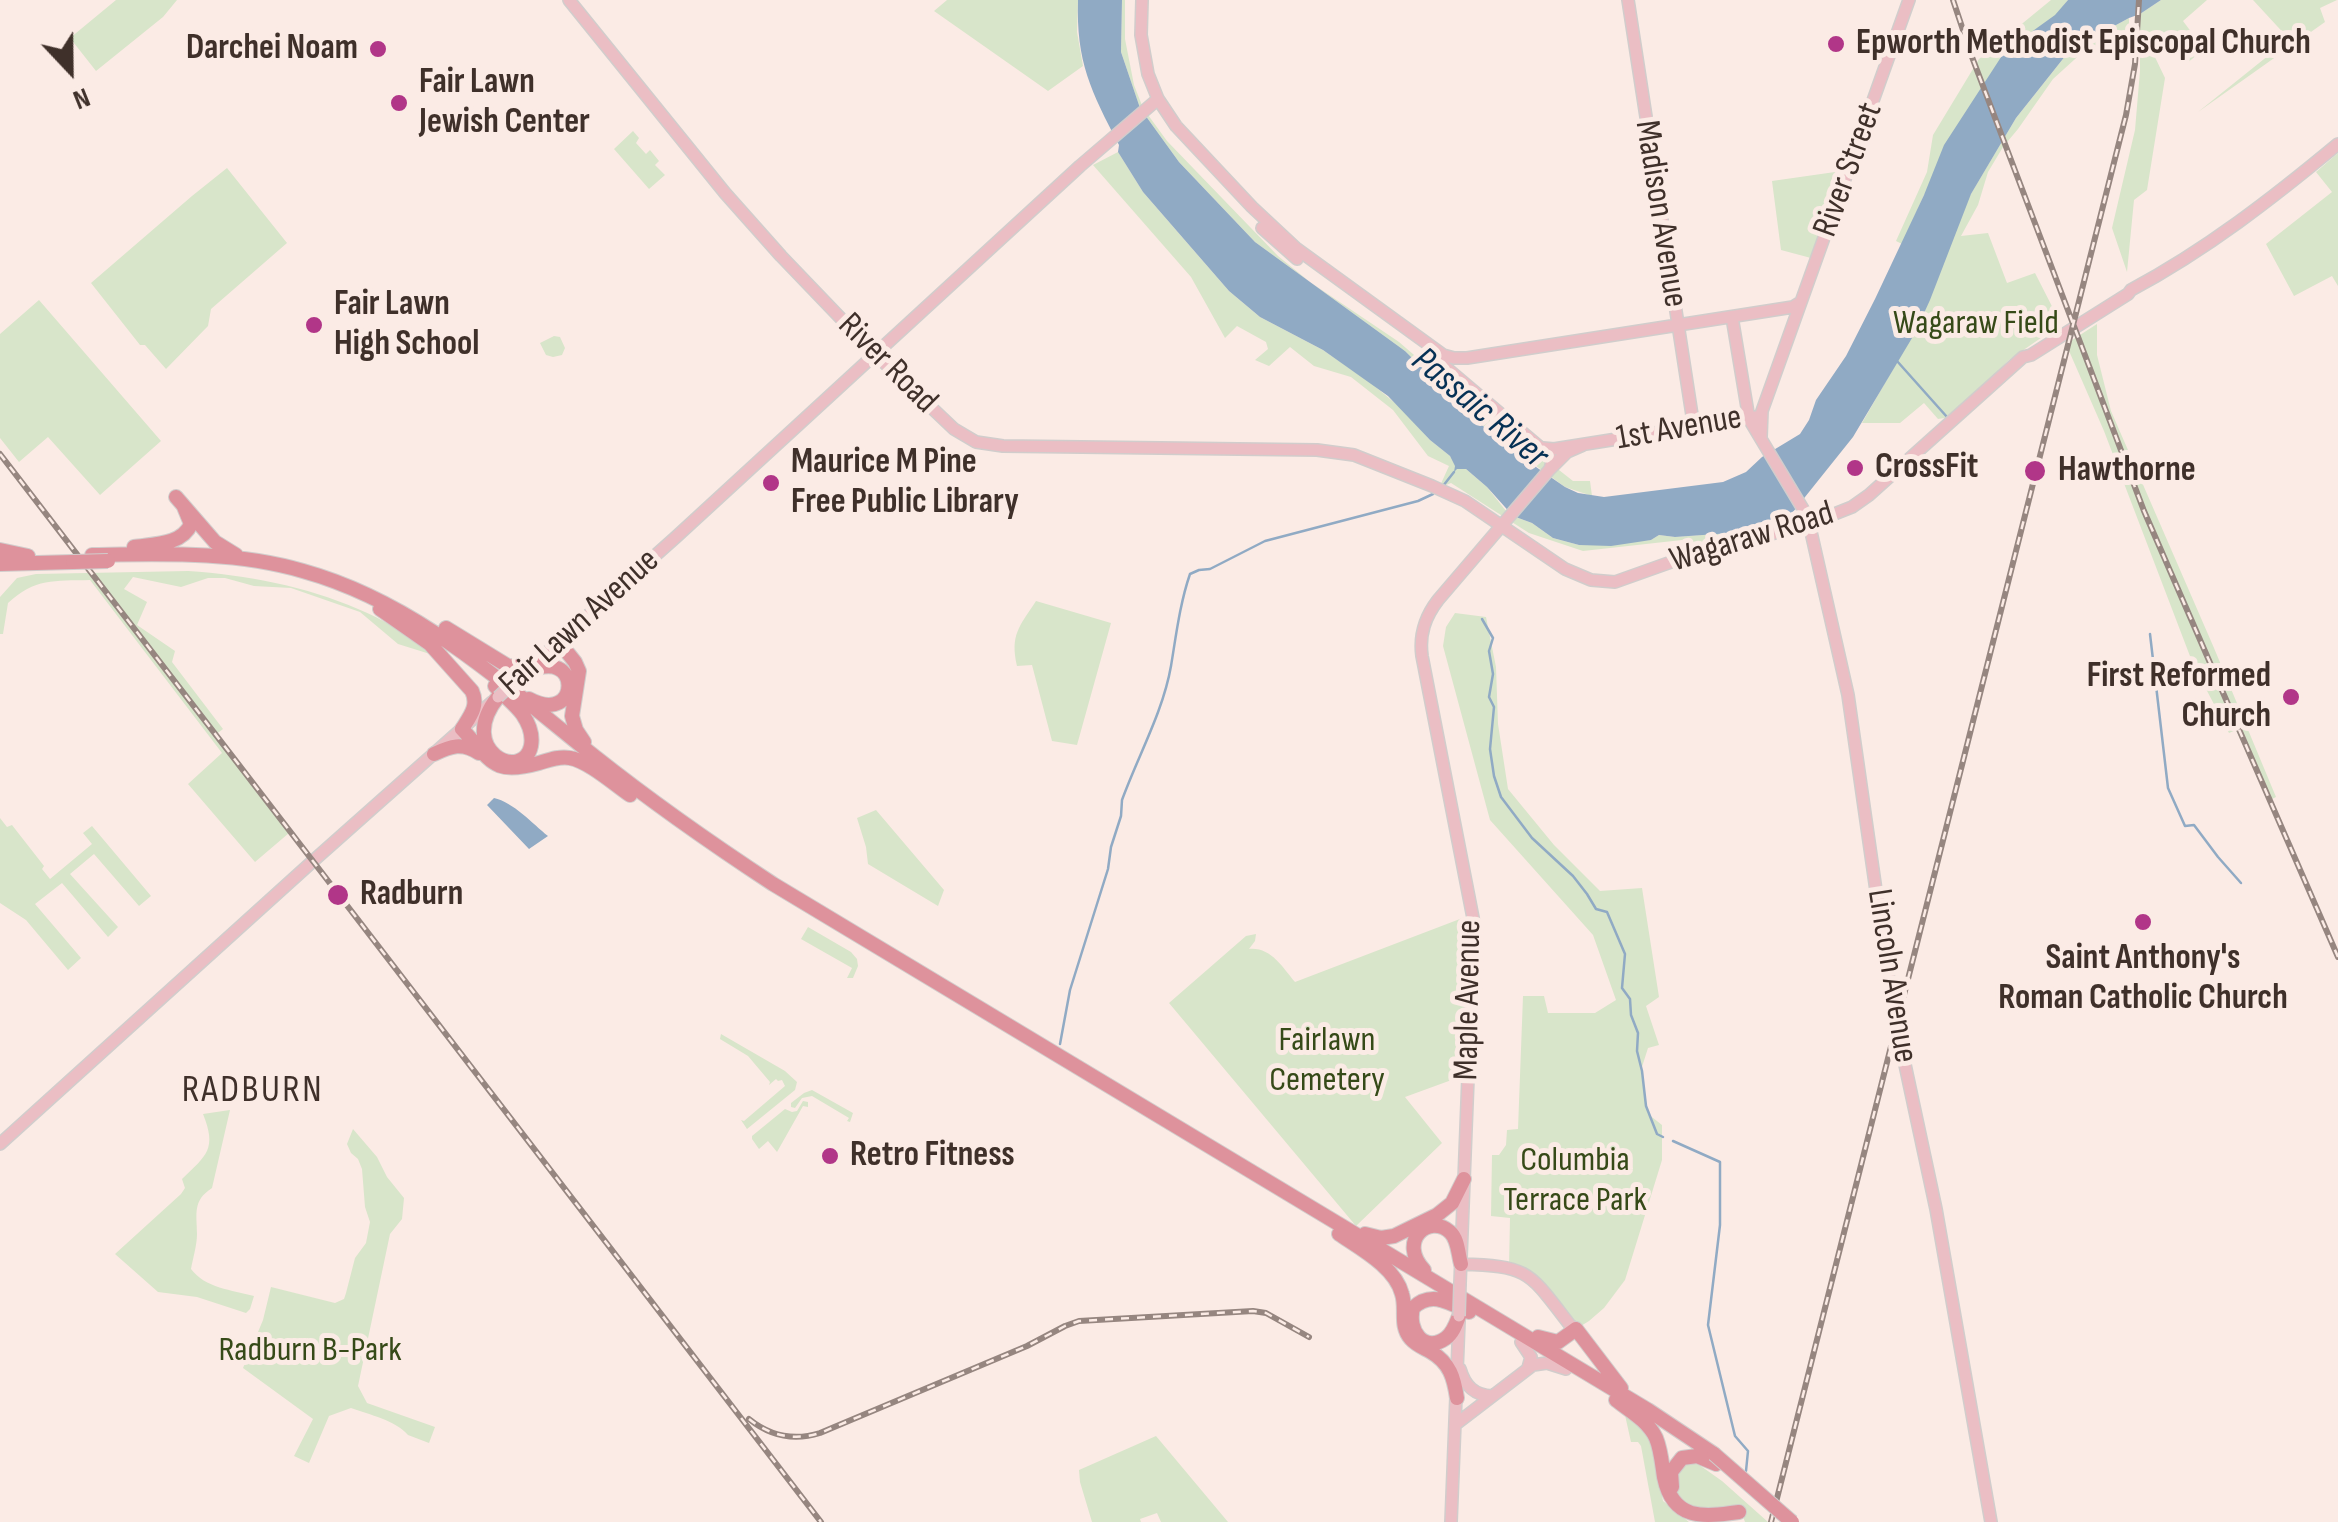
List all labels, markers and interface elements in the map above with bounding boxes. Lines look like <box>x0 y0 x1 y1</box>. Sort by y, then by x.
north arrow <box>20 20 120 120</box>
place label: Epworth Methodist Episcopal Church <box>1856 23 2311 65</box>
place label: Darchei Noam <box>186 28 358 70</box>
marker: Epworth Methodist Episcopal Church <box>1825 33 1847 55</box>
marker: Darchei Noam <box>367 38 389 60</box>
place label: Fair Lawn Jewish Center <box>419 62 590 144</box>
text: N <box>68 80 95 116</box>
marker: Fair Lawn Jewish Center <box>388 92 410 114</box>
street label: River Street <box>1805 97 1893 243</box>
street label: Madison Avenue <box>1625 118 1695 310</box>
place label: Fair Lawn High School <box>334 284 479 366</box>
park label: Wagaraw Field <box>1893 303 2059 345</box>
street label: River Road <box>828 305 946 423</box>
marker: Fair Lawn High School <box>303 314 325 336</box>
water label: Passaic River <box>1401 339 1557 479</box>
street label: 1st Avenue <box>1613 397 1745 461</box>
place label: Maurice M Pine Free Public Library <box>791 442 1019 524</box>
place label: CrossFit <box>1875 447 1978 489</box>
place label: Hawthorne <box>2058 450 2196 492</box>
marker: CrossFit <box>1844 457 1866 479</box>
marker: Hawthorne <box>2022 458 2048 484</box>
marker: Maurice M Pine Free Public Library <box>760 472 782 494</box>
street label: Wagaraw Road <box>1665 493 1839 583</box>
street label: Fair Lawn Avenue <box>492 540 668 706</box>
place label: First Reformed Church <box>2087 656 2271 738</box>
marker: First Reformed Church <box>2280 686 2302 708</box>
place label: Radburn <box>360 874 463 916</box>
marker: Radburn <box>325 882 351 908</box>
street label: Lincoln Avenue <box>1857 886 1925 1066</box>
marker: Saint Anthony's Roman Catholic Church <box>2132 911 2154 933</box>
street label: Maple Avenue <box>1447 919 1491 1081</box>
place label: Saint Anthony's Roman Catholic Church <box>1998 938 2288 1020</box>
park label: Fairlawn Cemetery <box>1269 1020 1385 1102</box>
district label: RADBURN <box>182 1068 324 1114</box>
place label: Retro Fitness <box>850 1135 1015 1177</box>
park label: Columbia Terrace Park <box>1503 1140 1647 1222</box>
marker: Retro Fitness <box>819 1145 841 1167</box>
park label: Radburn B-Park <box>218 1330 402 1372</box>

